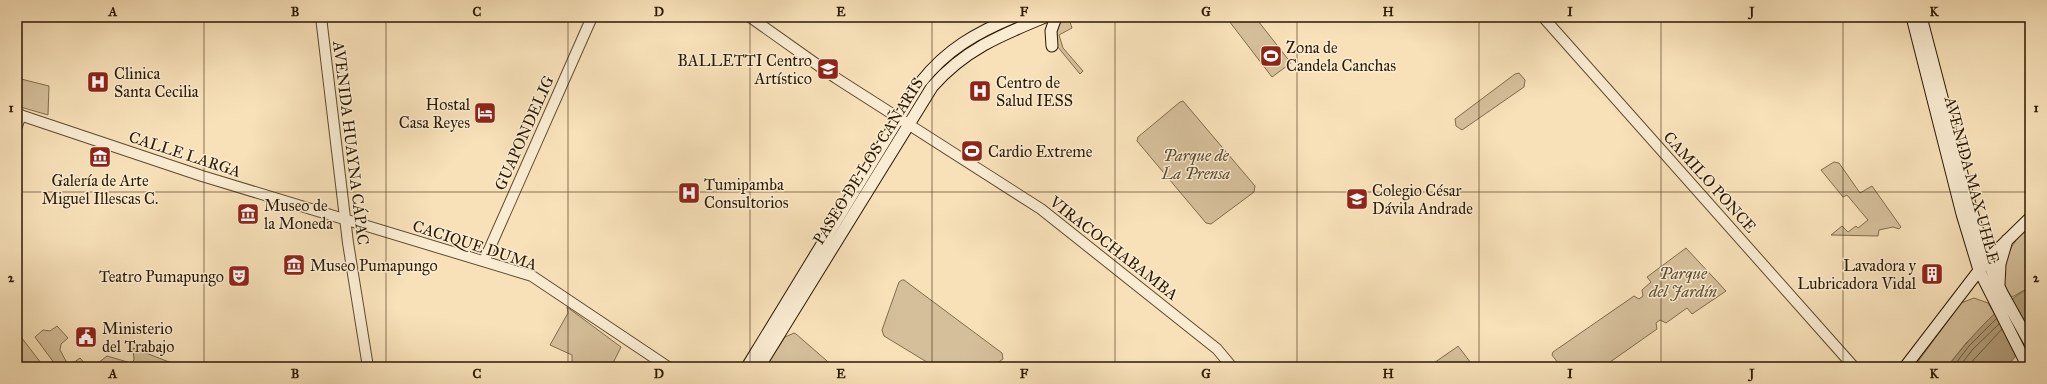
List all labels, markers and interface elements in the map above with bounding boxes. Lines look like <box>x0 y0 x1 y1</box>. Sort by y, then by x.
text: A <box>108 4 118 20</box>
text: B <box>291 4 300 20</box>
text: C <box>473 4 482 20</box>
text: D <box>654 4 664 20</box>
text: E <box>836 4 846 20</box>
text: F <box>1020 4 1029 20</box>
text: G <box>1201 4 1211 20</box>
text: H <box>1382 4 1394 20</box>
text: I <box>1567 4 1573 20</box>
text: J <box>1747 4 1755 20</box>
text: K <box>1929 4 1939 20</box>
place label: Zona de Candela Canchas <box>1286 38 1396 75</box>
street label: AVENIDA HUAYNA CÁPAC <box>329 39 374 246</box>
sports icon: Zona de Candela Canchas <box>1258 43 1284 69</box>
place label: BALLETTI Centro Artístico <box>677 51 812 88</box>
school or university icon: BALLETTI Centro Artístico <box>815 56 841 82</box>
place label: Clinica Santa Cecilia <box>114 64 199 101</box>
hospital icon: Clinica Santa Cecilia <box>85 69 111 95</box>
street label: GUAPONDELIG <box>490 73 558 193</box>
place label: Centro de Salud IESS <box>996 73 1073 110</box>
street label: PASEO DE LOS CAÑARIS <box>808 74 927 248</box>
hospital icon: Centro de Salud IESS <box>967 78 993 104</box>
street label: AVENIDA MAX UHLE <box>1940 93 2003 266</box>
place label: Hostal Casa Reyes <box>399 95 471 132</box>
text: 1 <box>8 100 14 116</box>
hotel icon: Hostal Casa Reyes <box>472 100 498 126</box>
text: 1 <box>2033 100 2039 116</box>
street label: CALLE LARGA <box>127 127 244 181</box>
street label: CAMILO PONCE <box>1660 128 1760 236</box>
sports icon: Cardio Extreme <box>959 138 985 164</box>
place label: Cardio Extreme <box>988 142 1093 161</box>
museum icon: Galería de Arte Miguel Illescas C. <box>87 144 113 170</box>
park label: Parque de La Prensa <box>1161 146 1231 183</box>
place label: Galería de Arte Miguel Illescas C. <box>42 171 158 209</box>
place label: Tumipamba Consultorios <box>704 175 789 212</box>
hospital icon: Tumipamba Consultorios <box>676 180 702 206</box>
place label: Colegio César Dávila Andrade <box>1372 181 1473 218</box>
school or university icon: Colegio César Dávila Andrade <box>1344 186 1370 212</box>
street label: VIRACOCHABAMBA <box>1045 191 1182 304</box>
place label: Museo de la Moneda <box>264 196 333 233</box>
museum icon: Museo de la Moneda <box>235 201 261 227</box>
street label: CACIQUE DUMA <box>410 216 540 274</box>
museum icon: Museo Pumapungo <box>281 252 307 278</box>
place label: Museo Pumapungo <box>310 256 438 276</box>
place label: Lavadora y Lubricadora Vidal <box>1797 256 1917 293</box>
building icon: Lavadora y Lubricadora Vidal <box>1919 261 1945 287</box>
theatre icon: Teatro Pumapungo <box>226 263 252 289</box>
park label: Parque del Jardín <box>1648 264 1718 301</box>
place label: Teatro Pumapungo <box>99 267 224 287</box>
text: 2 <box>8 270 15 286</box>
text: 2 <box>2033 270 2040 286</box>
place label: Ministerio del Trabajo <box>102 319 174 356</box>
public building icon: Ministerio del Trabajo <box>73 324 99 350</box>
text: A <box>108 366 118 382</box>
text: B <box>291 366 300 382</box>
text: C <box>473 366 482 382</box>
text: D <box>654 366 664 382</box>
text: E <box>836 366 846 382</box>
text: F <box>1020 366 1029 382</box>
text: G <box>1201 366 1211 382</box>
text: H <box>1382 366 1394 382</box>
text: I <box>1567 366 1573 382</box>
text: J <box>1747 366 1755 382</box>
text: K <box>1929 366 1939 382</box>

